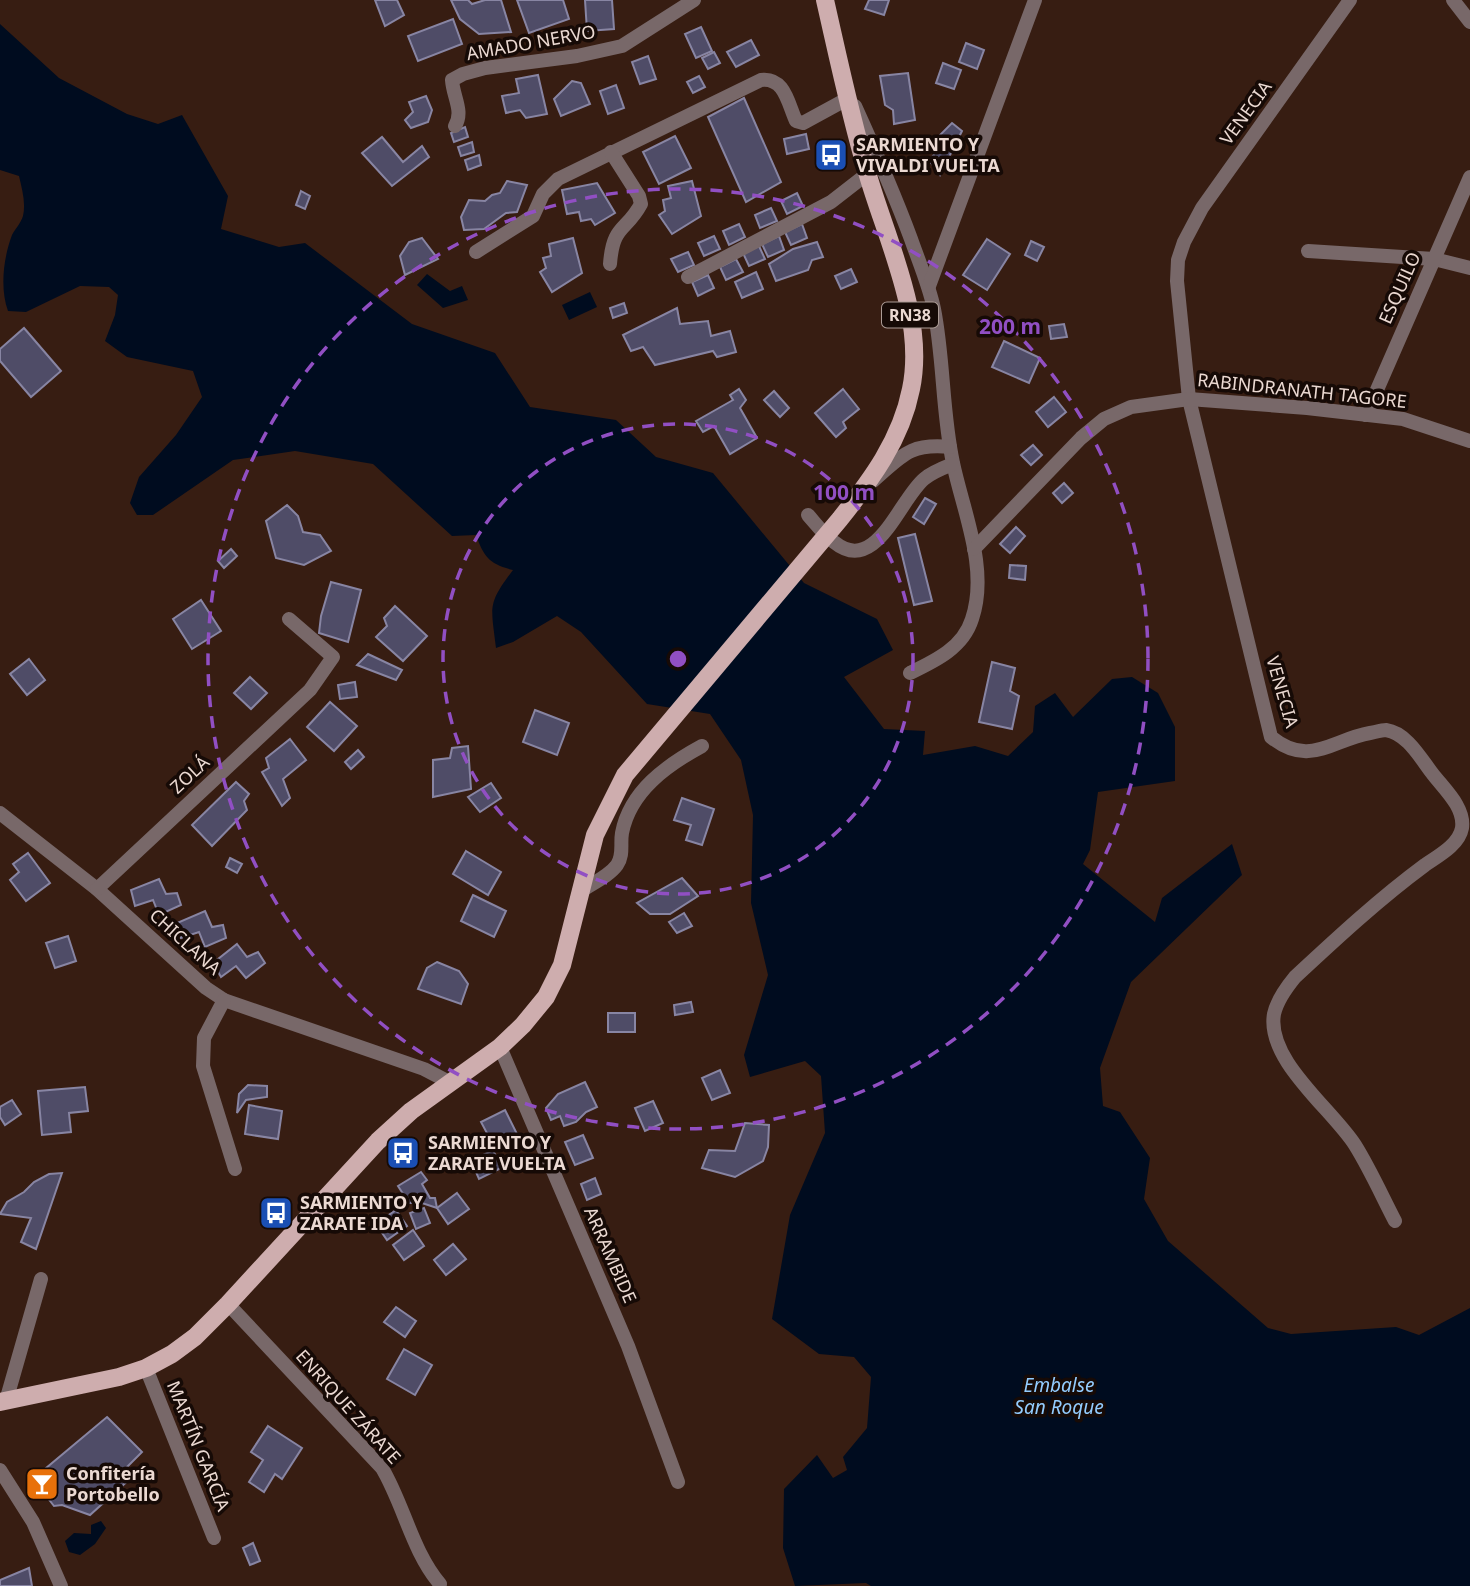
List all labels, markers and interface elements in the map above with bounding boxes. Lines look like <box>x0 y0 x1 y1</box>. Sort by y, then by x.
street label: AMADO NERVO <box>464 19 597 65</box>
street label: VENECIA <box>1214 75 1277 149</box>
place label: SARMIENTO Y VIVALDI VUELTA <box>856 132 1000 177</box>
bus stop icon: SARMIENTO Y VIVALDI VUELTA <box>812 136 850 174</box>
street label: ESQUILO <box>1373 248 1426 327</box>
road number: RN38 <box>882 302 938 328</box>
text: 200 m <box>979 312 1041 340</box>
street label: RABINDRANATH TAGORE <box>1196 367 1408 413</box>
text: 100 m <box>813 478 875 506</box>
centre of rings <box>666 647 690 671</box>
street label: VENECIA <box>1261 653 1305 731</box>
street label: ZOLÁ <box>165 750 214 798</box>
street label: CHICLANA <box>145 903 227 980</box>
place label: SARMIENTO Y ZARATE VUELTA <box>428 1130 566 1175</box>
bus stop icon: SARMIENTO Y ZARATE VUELTA <box>384 1134 422 1172</box>
place label: SARMIENTO Y ZARATE IDA <box>300 1190 424 1235</box>
bus stop icon: SARMIENTO Y ZARATE IDA <box>257 1194 295 1232</box>
street label: ARRAMBIDE <box>579 1203 643 1306</box>
street label: ENRIQUE ZÁRATE <box>291 1344 407 1469</box>
water label: Embalse San Roque <box>1014 1372 1104 1420</box>
street label: MARTÍN GARCÍA <box>162 1377 236 1515</box>
place label: Confitería Portobello <box>66 1461 160 1506</box>
bar icon: Confitería Portobello <box>23 1465 61 1503</box>

